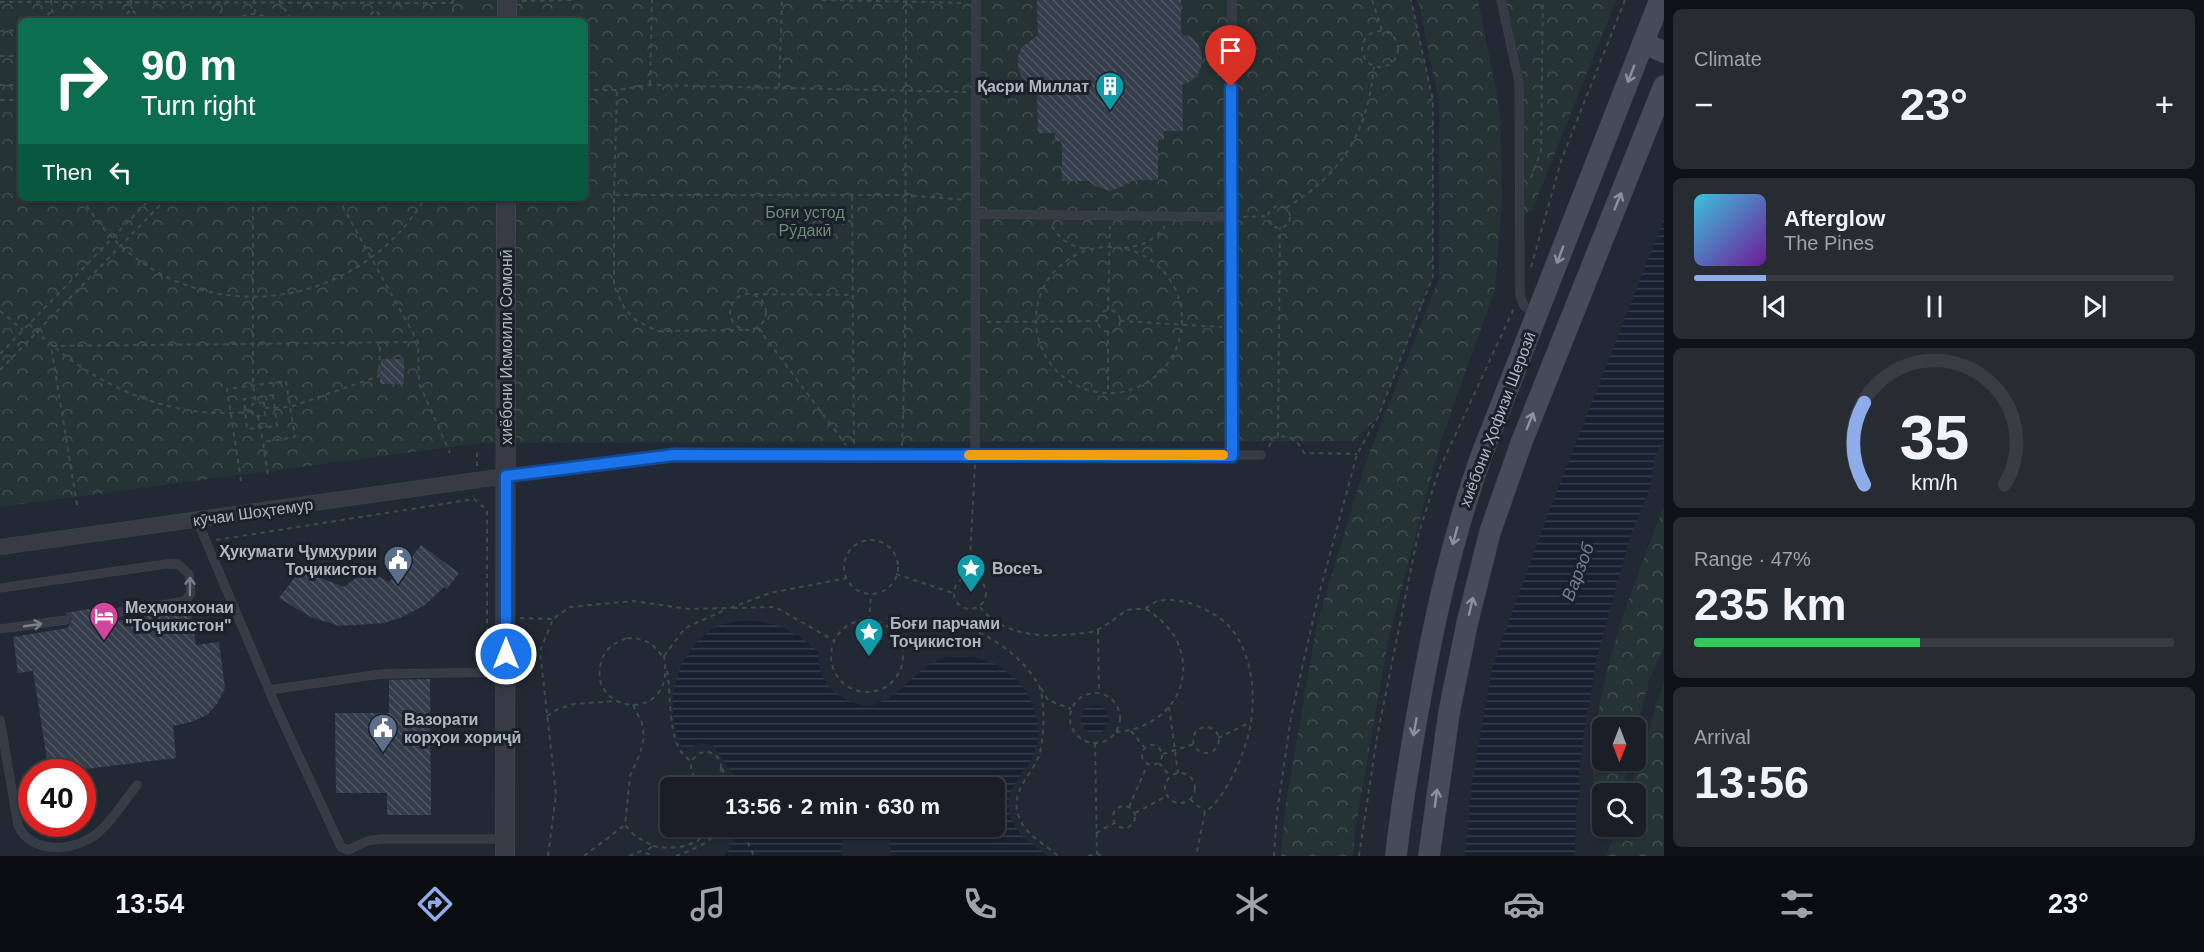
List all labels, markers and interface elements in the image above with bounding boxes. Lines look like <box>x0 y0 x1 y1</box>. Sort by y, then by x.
pin <box>1205 25 1256 87</box>
icon: arrive <box>1214 34 1247 67</box>
icon: right <box>42 42 120 120</box>
text: 90 m <box>141 42 237 89</box>
text: Climate <box>1694 48 1762 70</box>
one-way arrow <box>1625 64 1636 83</box>
building icon: Қасри Миллат <box>1094 70 1126 112</box>
place label: Қасри Миллат <box>977 78 1089 95</box>
text: 23° <box>1900 79 1968 130</box>
text: − <box>1694 86 1713 123</box>
text: + <box>2155 86 2174 123</box>
text: Turn right <box>141 91 256 121</box>
icon: left <box>104 156 137 189</box>
text: Then <box>42 160 92 185</box>
one-way arrow <box>1613 192 1624 210</box>
park label: Боғи устод Рӯдакӣ <box>765 204 845 239</box>
text: Afterglow <box>1784 206 1885 231</box>
text: The Pines <box>1784 232 1874 254</box>
one-way arrow <box>1554 246 1565 264</box>
street label: хиёбони Исмоили Сомонӣ <box>498 249 515 445</box>
icon: previous <box>1758 290 1791 323</box>
icon: pause <box>1918 290 1951 323</box>
icon: next <box>2078 290 2111 323</box>
street label: хиёбони Ҳофизи Шерозӣ <box>1456 329 1539 509</box>
text: 35 <box>1899 403 1969 472</box>
one-way arrow <box>1525 412 1536 430</box>
text: km/h <box>1911 471 1957 495</box>
street label: кӯчаи Шоҳтемур <box>192 496 314 529</box>
one-way arrow <box>1448 526 1460 545</box>
water label: Варзоб <box>1558 540 1598 604</box>
place label: Ҳукумати Ҷумҳурии Тоҷикистон <box>219 543 377 578</box>
public building icon: Ҳукумати Ҷумҳурии Тоҷикистон <box>382 544 414 586</box>
text: Range · 47% <box>1694 548 1811 570</box>
place icon: Восеъ <box>955 552 987 594</box>
place label: Восеъ <box>992 560 1043 577</box>
one-way arrow <box>184 577 195 597</box>
text: 235 km <box>1694 579 1847 630</box>
one-way arrow <box>1466 597 1478 616</box>
place label: Меҳмонхонаи "Тоҷикистон" <box>125 599 234 634</box>
hotel icon: Меҳмонхонаи "Тоҷикистон" <box>88 600 120 642</box>
place label: Боғи парчами Тоҷикистон <box>890 615 1000 650</box>
place icon: Боғи парчами Тоҷикистон <box>853 616 885 658</box>
one-way arrow <box>23 619 43 630</box>
position arrow <box>474 622 538 686</box>
place label: Вазорати корҳои хориҷӣ <box>404 711 521 746</box>
public building icon: Вазорати корҳои хориҷӣ <box>367 712 399 754</box>
one-way arrow <box>1409 717 1420 736</box>
north arrow <box>1592 717 1646 771</box>
map controls <box>1592 717 1646 837</box>
text: Arrival <box>1694 726 1751 748</box>
text: 13:56 <box>1694 757 1809 808</box>
speed limit sign: 40 <box>18 759 96 837</box>
button: search <box>1592 783 1646 837</box>
one-way arrow <box>1431 789 1442 808</box>
text: 13:56 · 2 min · 630 m <box>725 794 940 819</box>
icon: directions <box>414 883 456 925</box>
icon: music <box>687 883 729 925</box>
icon: phone <box>959 883 1001 925</box>
icon: climate <box>1231 883 1273 925</box>
icon: car <box>1503 883 1545 925</box>
icon: filters <box>1776 883 1818 925</box>
text: 13:54 <box>115 889 184 919</box>
text: 23° <box>2048 889 2089 919</box>

